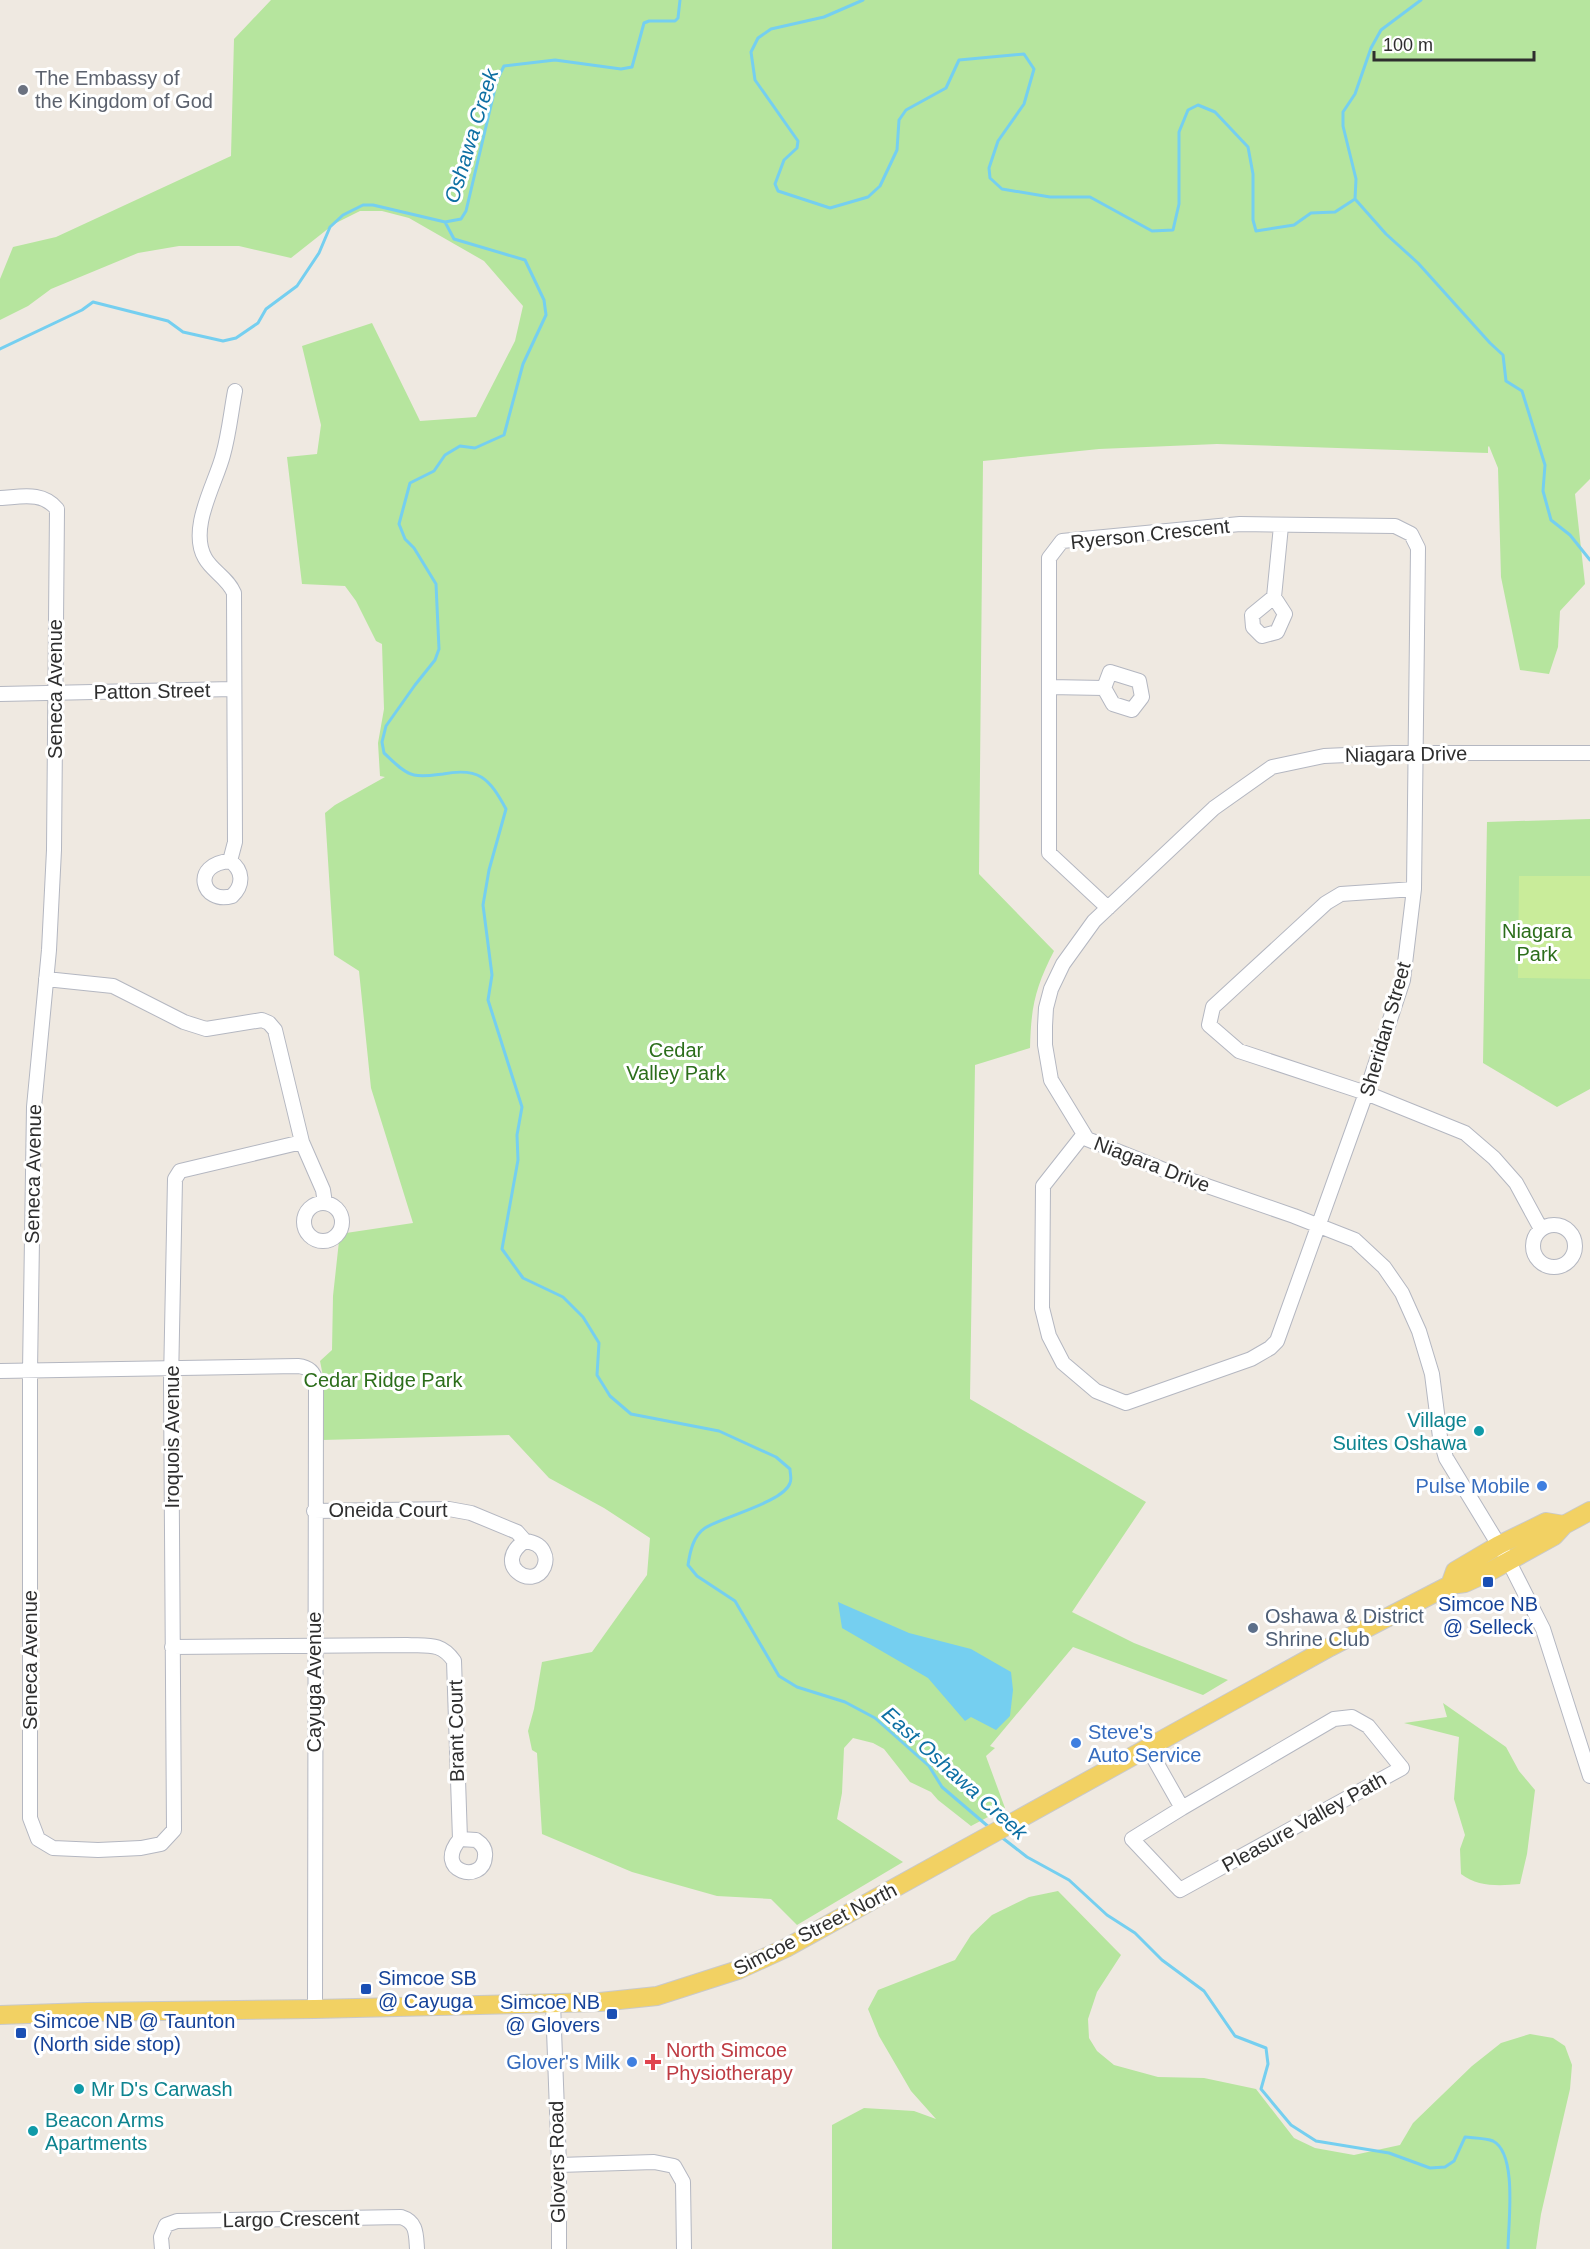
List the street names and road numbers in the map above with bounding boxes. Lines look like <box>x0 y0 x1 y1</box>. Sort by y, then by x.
street label: Ryerson Crescent <box>1069 515 1231 553</box>
street label: Seneca Avenue <box>44 619 66 759</box>
street label: Patton Street <box>93 679 211 703</box>
street label: Niagara Drive <box>1345 742 1467 766</box>
street label: Sheridan Street <box>1355 959 1415 1099</box>
street label: Seneca Avenue <box>21 1104 45 1244</box>
street label: Niagara Drive <box>1091 1132 1213 1196</box>
street label: Iroquois Avenue <box>161 1365 183 1509</box>
street label: Oneida Court <box>329 1499 448 1521</box>
street label: Seneca Avenue <box>19 1590 41 1730</box>
street label: Cayuga Avenue <box>303 1612 325 1752</box>
street label: Brant Court <box>444 1679 468 1782</box>
street label: Pleasure Valley Path <box>1218 1768 1390 1876</box>
street label: Simcoe Street North <box>730 1878 900 1980</box>
street label: Glovers Road <box>545 2101 569 2223</box>
street label: Largo Crescent <box>222 2207 360 2231</box>

